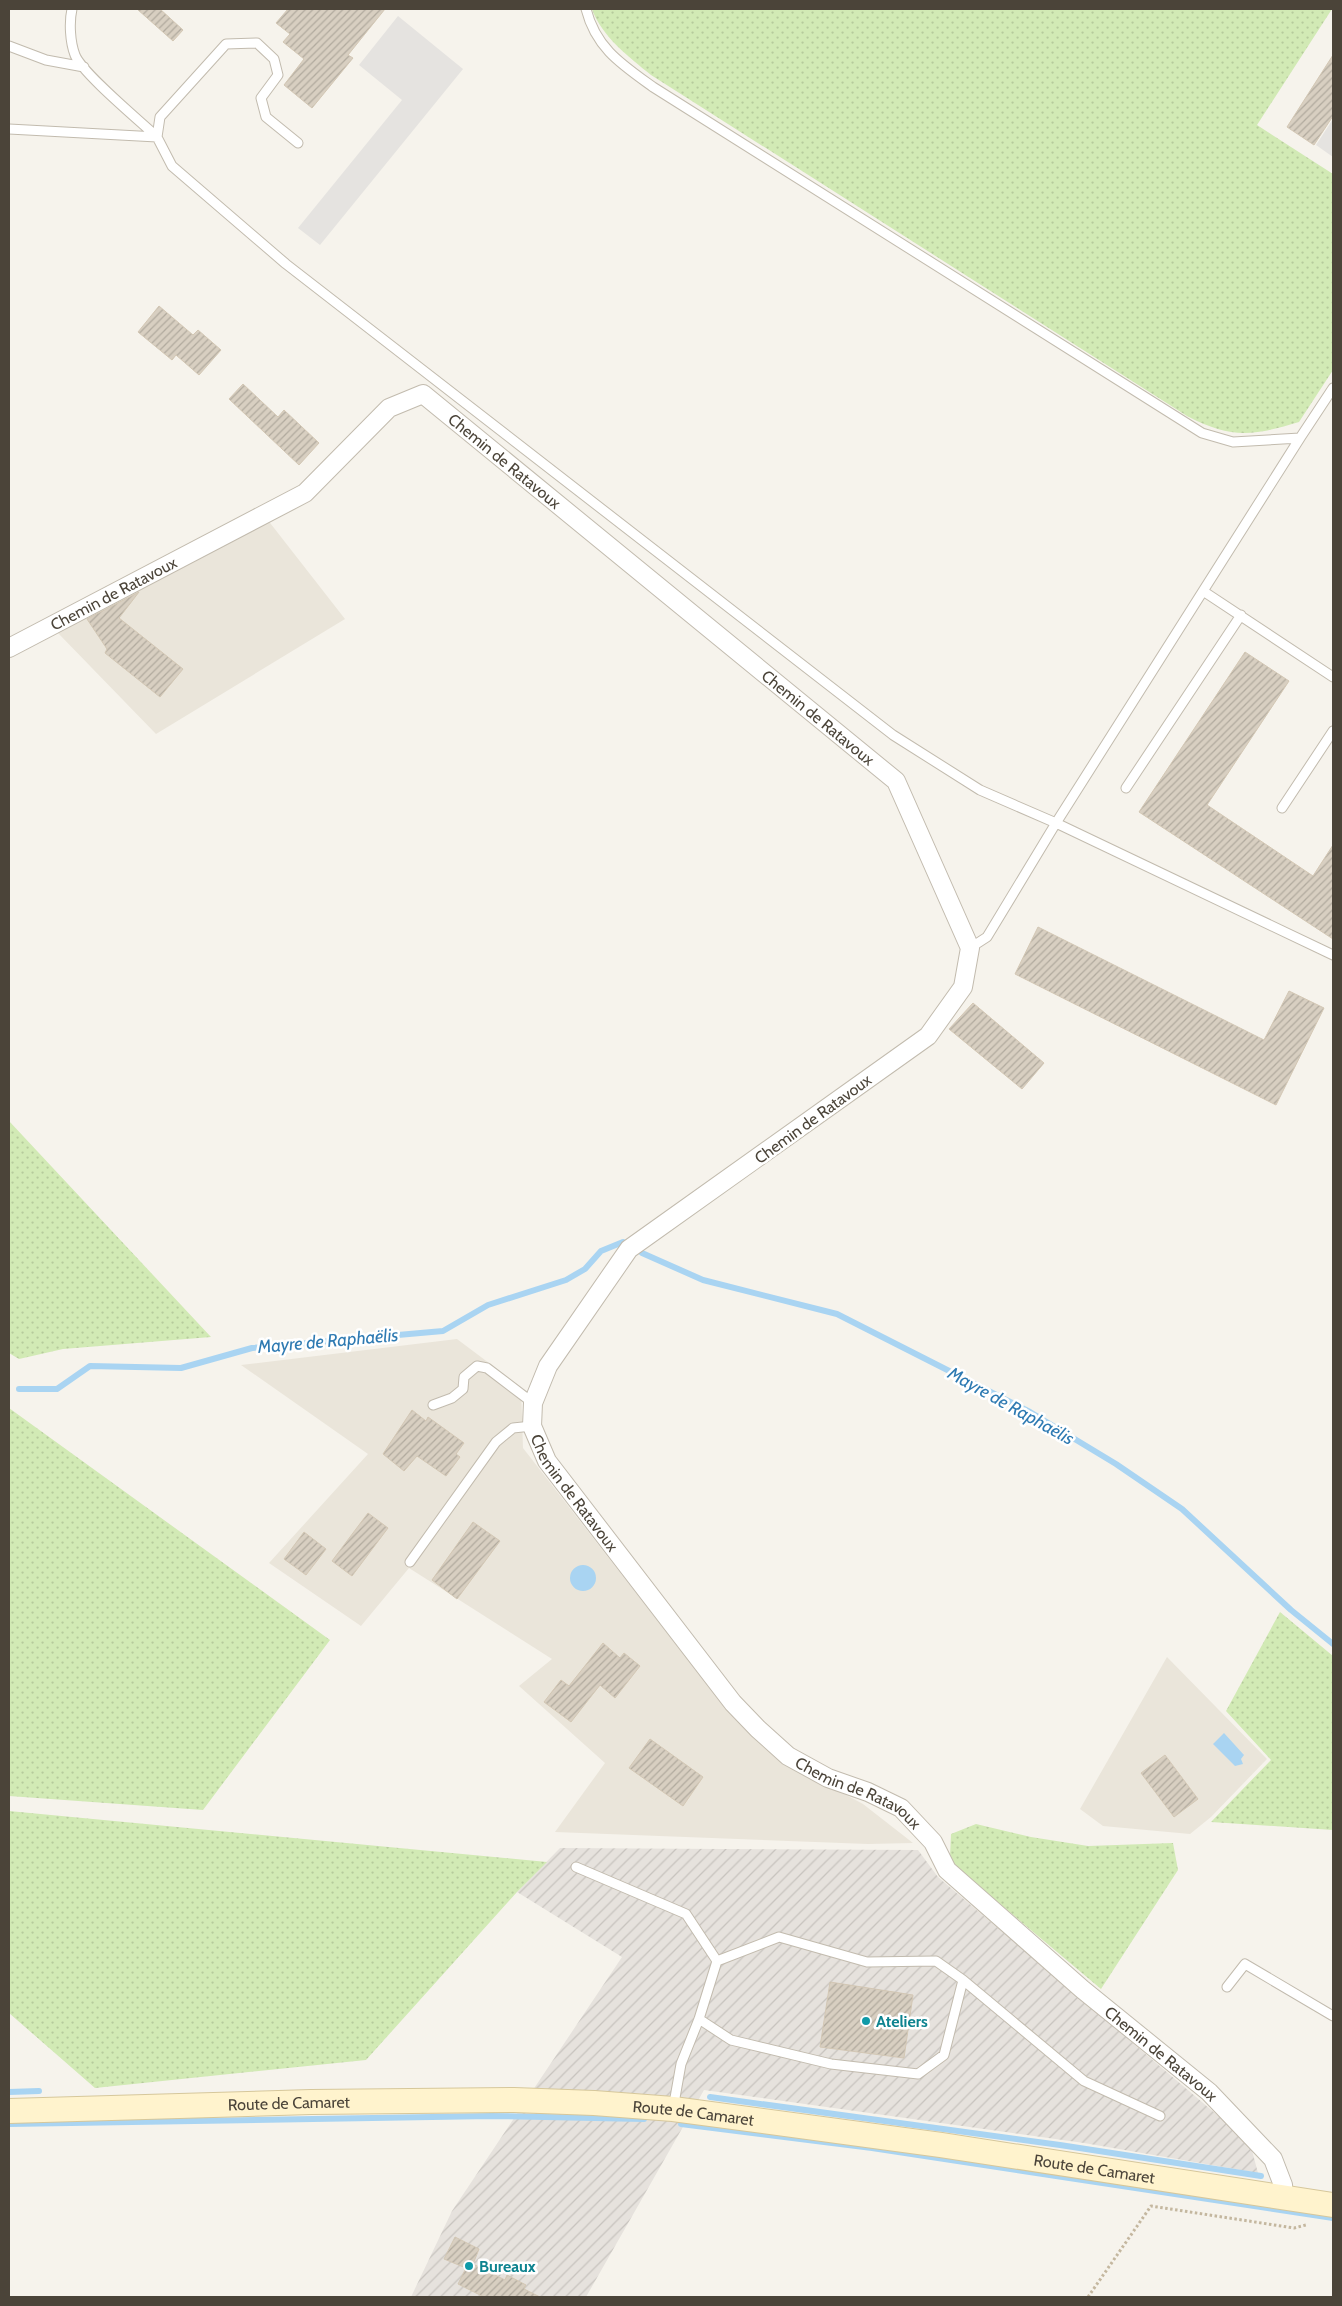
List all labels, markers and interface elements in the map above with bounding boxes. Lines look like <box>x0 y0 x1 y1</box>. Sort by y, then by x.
street label: Chemin de Ratavoux <box>445 409 565 513</box>
street label: Chemin de Ratavoux <box>47 552 180 634</box>
street label: Chemin de Ratavoux <box>758 666 879 769</box>
street label: Chemin de Ratavoux <box>751 1070 875 1168</box>
water label: Mayre de Raphaëlis <box>256 1324 399 1358</box>
water label: Mayre de Raphaëlis <box>943 1362 1078 1450</box>
street label: Chemin de Ratavoux <box>527 1431 623 1555</box>
street label: Chemin de Ratavoux <box>792 1752 925 1833</box>
street label: Chemin de Ratavoux <box>1101 2002 1222 2105</box>
place label: Ateliers <box>876 2012 928 2031</box>
marker: Ateliers <box>860 2015 872 2027</box>
street label: Route de Camaret <box>228 2092 351 2114</box>
street label: Route de Camaret <box>632 2096 756 2129</box>
street label: Route de Camaret <box>1033 2150 1157 2187</box>
place label: Bureaux <box>479 2257 536 2276</box>
marker: Bureaux <box>463 2260 475 2272</box>

